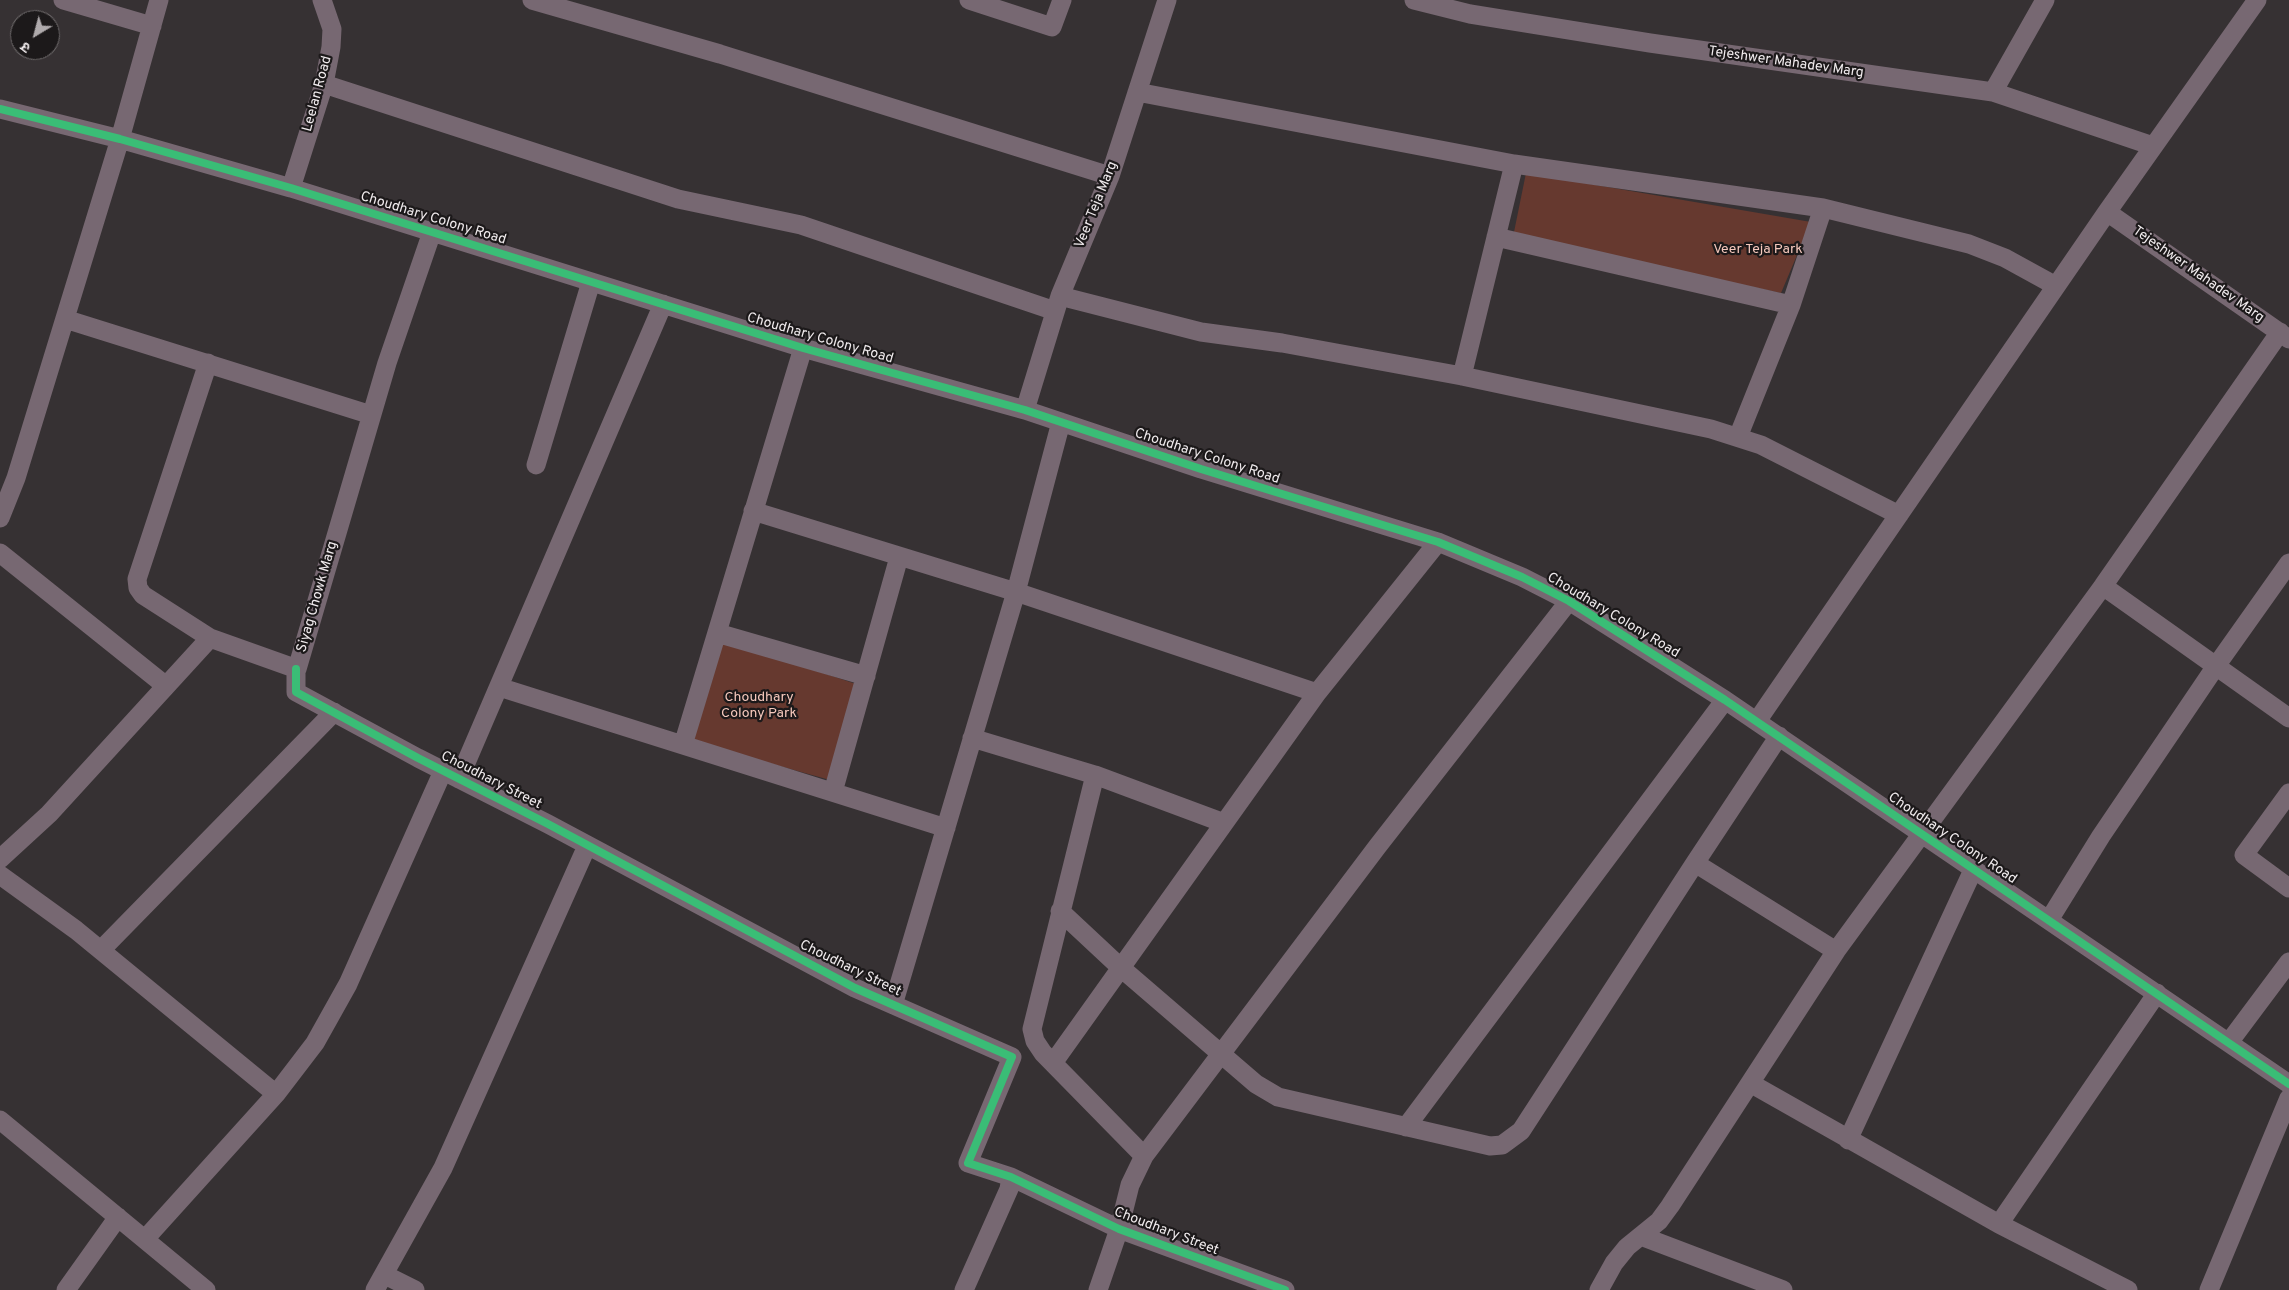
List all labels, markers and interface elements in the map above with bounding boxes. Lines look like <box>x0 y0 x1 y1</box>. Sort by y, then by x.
north arrow <box>10 10 60 60</box>
text: उ <box>18 37 35 56</box>
street label: Tejeshwer Mahadev Marg <box>1707 44 1865 82</box>
street label: Leelan Road <box>300 54 336 134</box>
street label: Veer Teja Marg <box>1072 159 1122 251</box>
street label: Choudhary Colony Road <box>358 189 508 249</box>
street label: Tejeshwer Mahadev Marg <box>2129 223 2267 327</box>
park label: Veer Teja Park <box>1713 242 1803 258</box>
street label: Choudhary Colony Road <box>745 310 895 368</box>
street label: Choudhary Colony Road <box>1132 426 1282 488</box>
street label: Siyag Chowk Marg <box>294 540 342 654</box>
street label: Choudhary Colony Road <box>1544 570 1682 662</box>
park label: Choudhary Colony Park <box>721 690 797 722</box>
street label: Choudhary Street <box>438 748 544 814</box>
street label: Choudhary Colony Road <box>1884 790 2020 888</box>
street label: Choudhary Street <box>796 937 904 1001</box>
street label: Choudhary Street <box>1111 1204 1221 1260</box>

